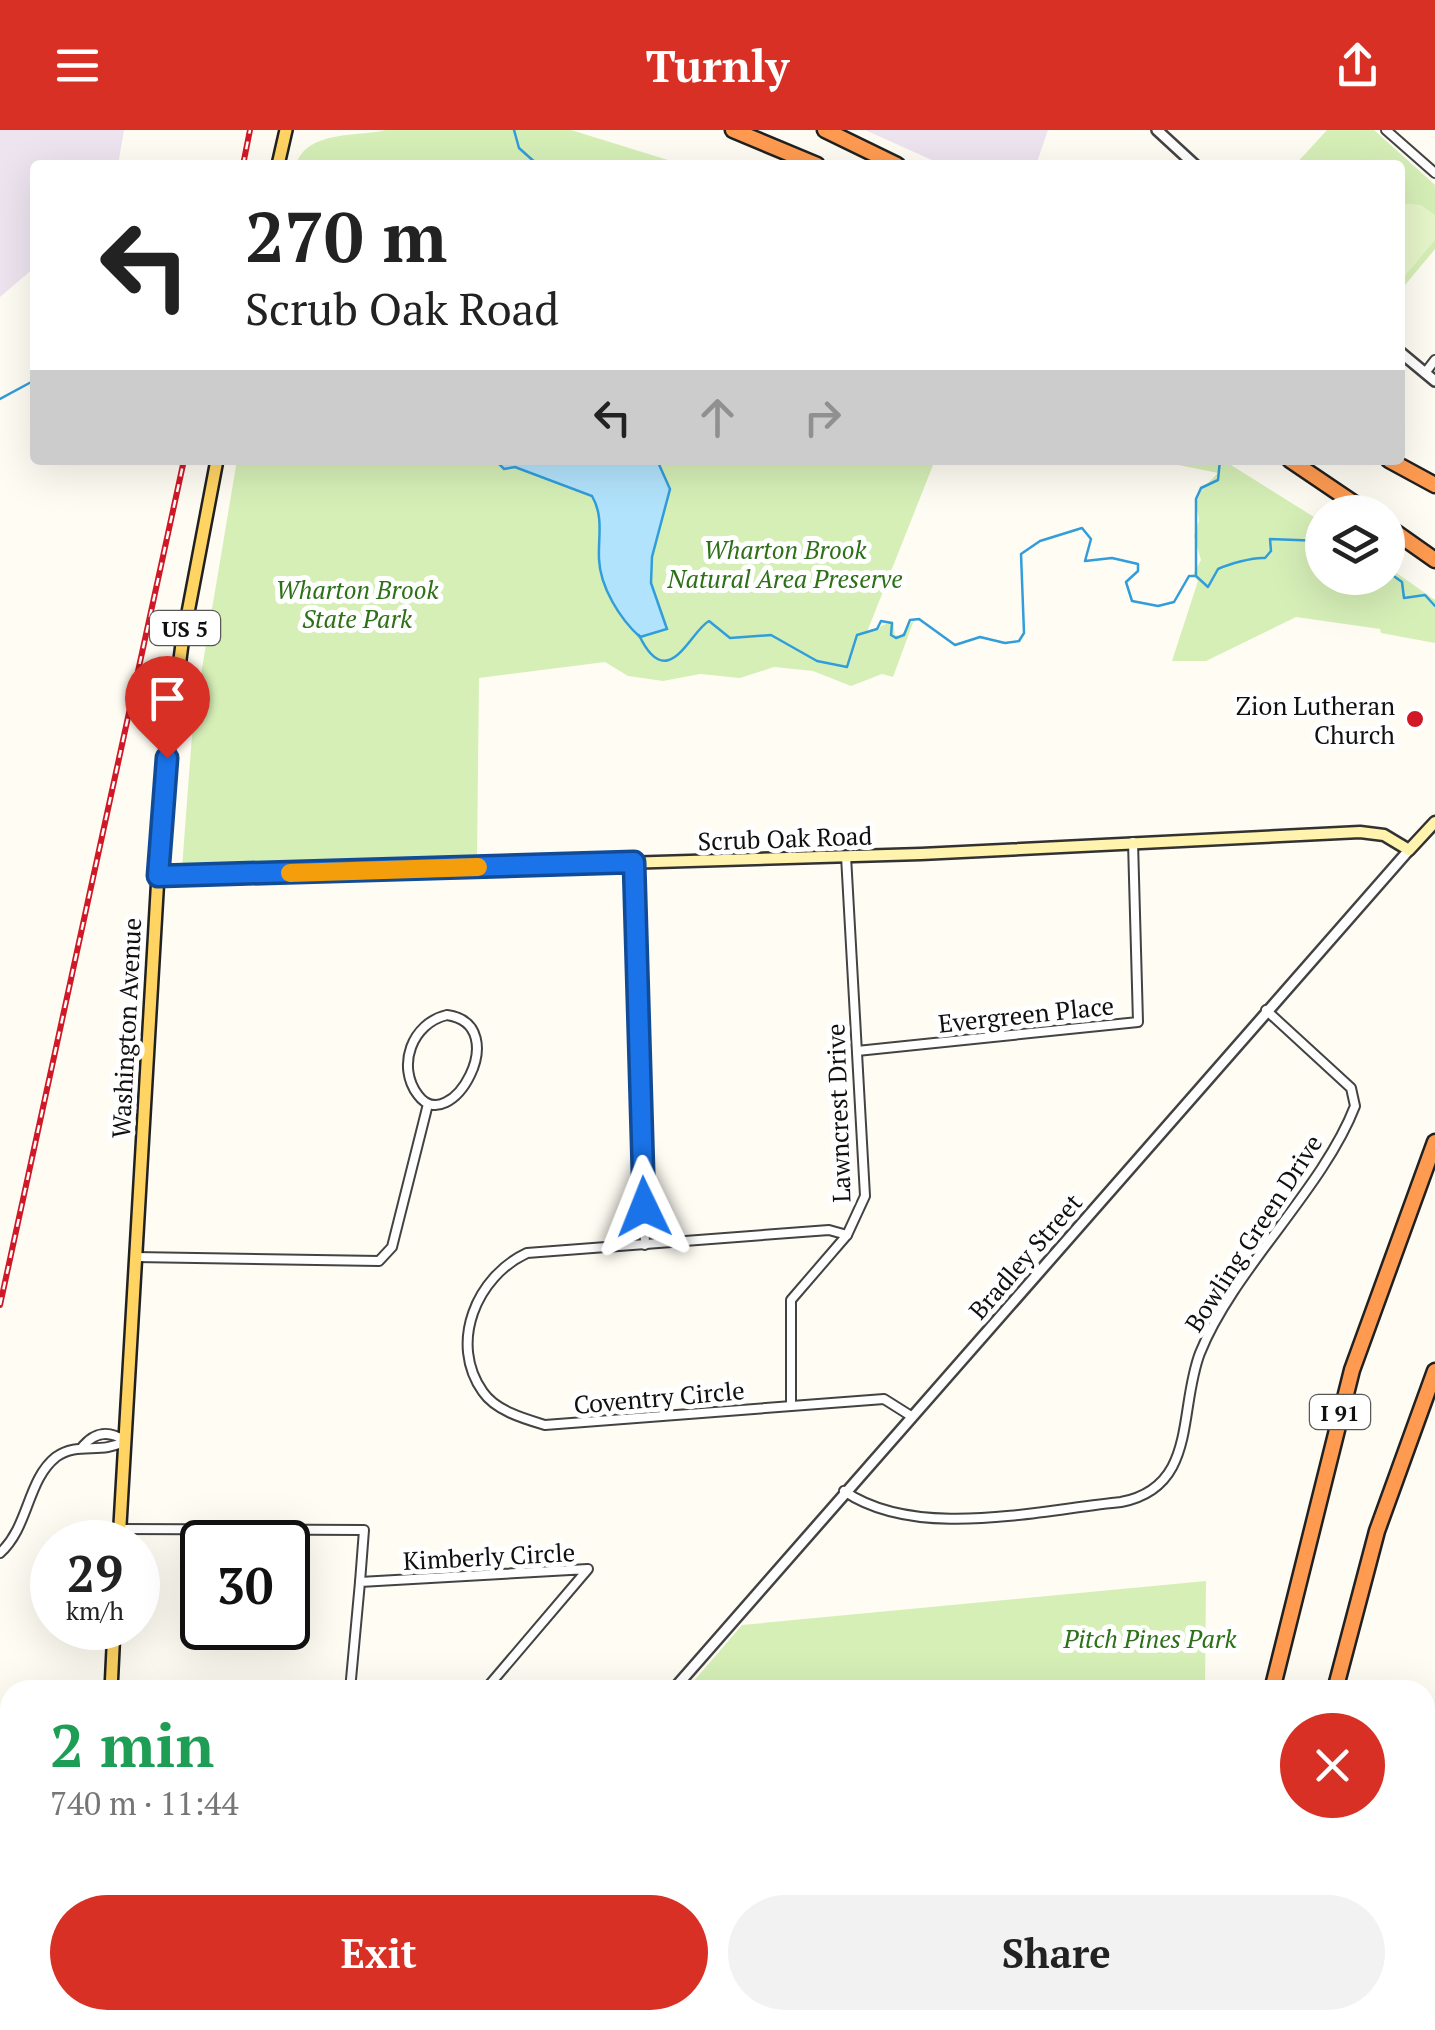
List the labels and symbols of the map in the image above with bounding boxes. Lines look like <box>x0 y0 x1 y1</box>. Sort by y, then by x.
park label: Wharton Brook Natural Area Preserve <box>666 533 903 595</box>
park label: Wharton Brook State Park <box>276 573 439 635</box>
road number: US 5 <box>150 611 220 645</box>
pin <box>125 656 210 759</box>
place label: Zion Lutheran Church <box>1236 689 1395 751</box>
marker: Zion Lutheran Church <box>1404 708 1426 730</box>
street label: Scrub Oak Road <box>697 818 873 858</box>
street label: Washington Avenue <box>104 917 148 1139</box>
street label: Evergreen Place <box>936 988 1116 1040</box>
street label: Lawncrest Drive <box>818 1023 858 1203</box>
street label: Bowling Green Drive <box>1177 1128 1329 1338</box>
position arrow <box>592 1155 696 1259</box>
street label: Bradley Street <box>961 1186 1089 1326</box>
street label: Coventry Circle <box>572 1373 746 1421</box>
road number: I 91 <box>1310 1395 1370 1429</box>
speed limit sign: 30 <box>180 1520 310 1650</box>
street label: Kimberly Circle <box>402 1535 576 1577</box>
park label: Pitch Pines Park <box>1063 1622 1237 1655</box>

